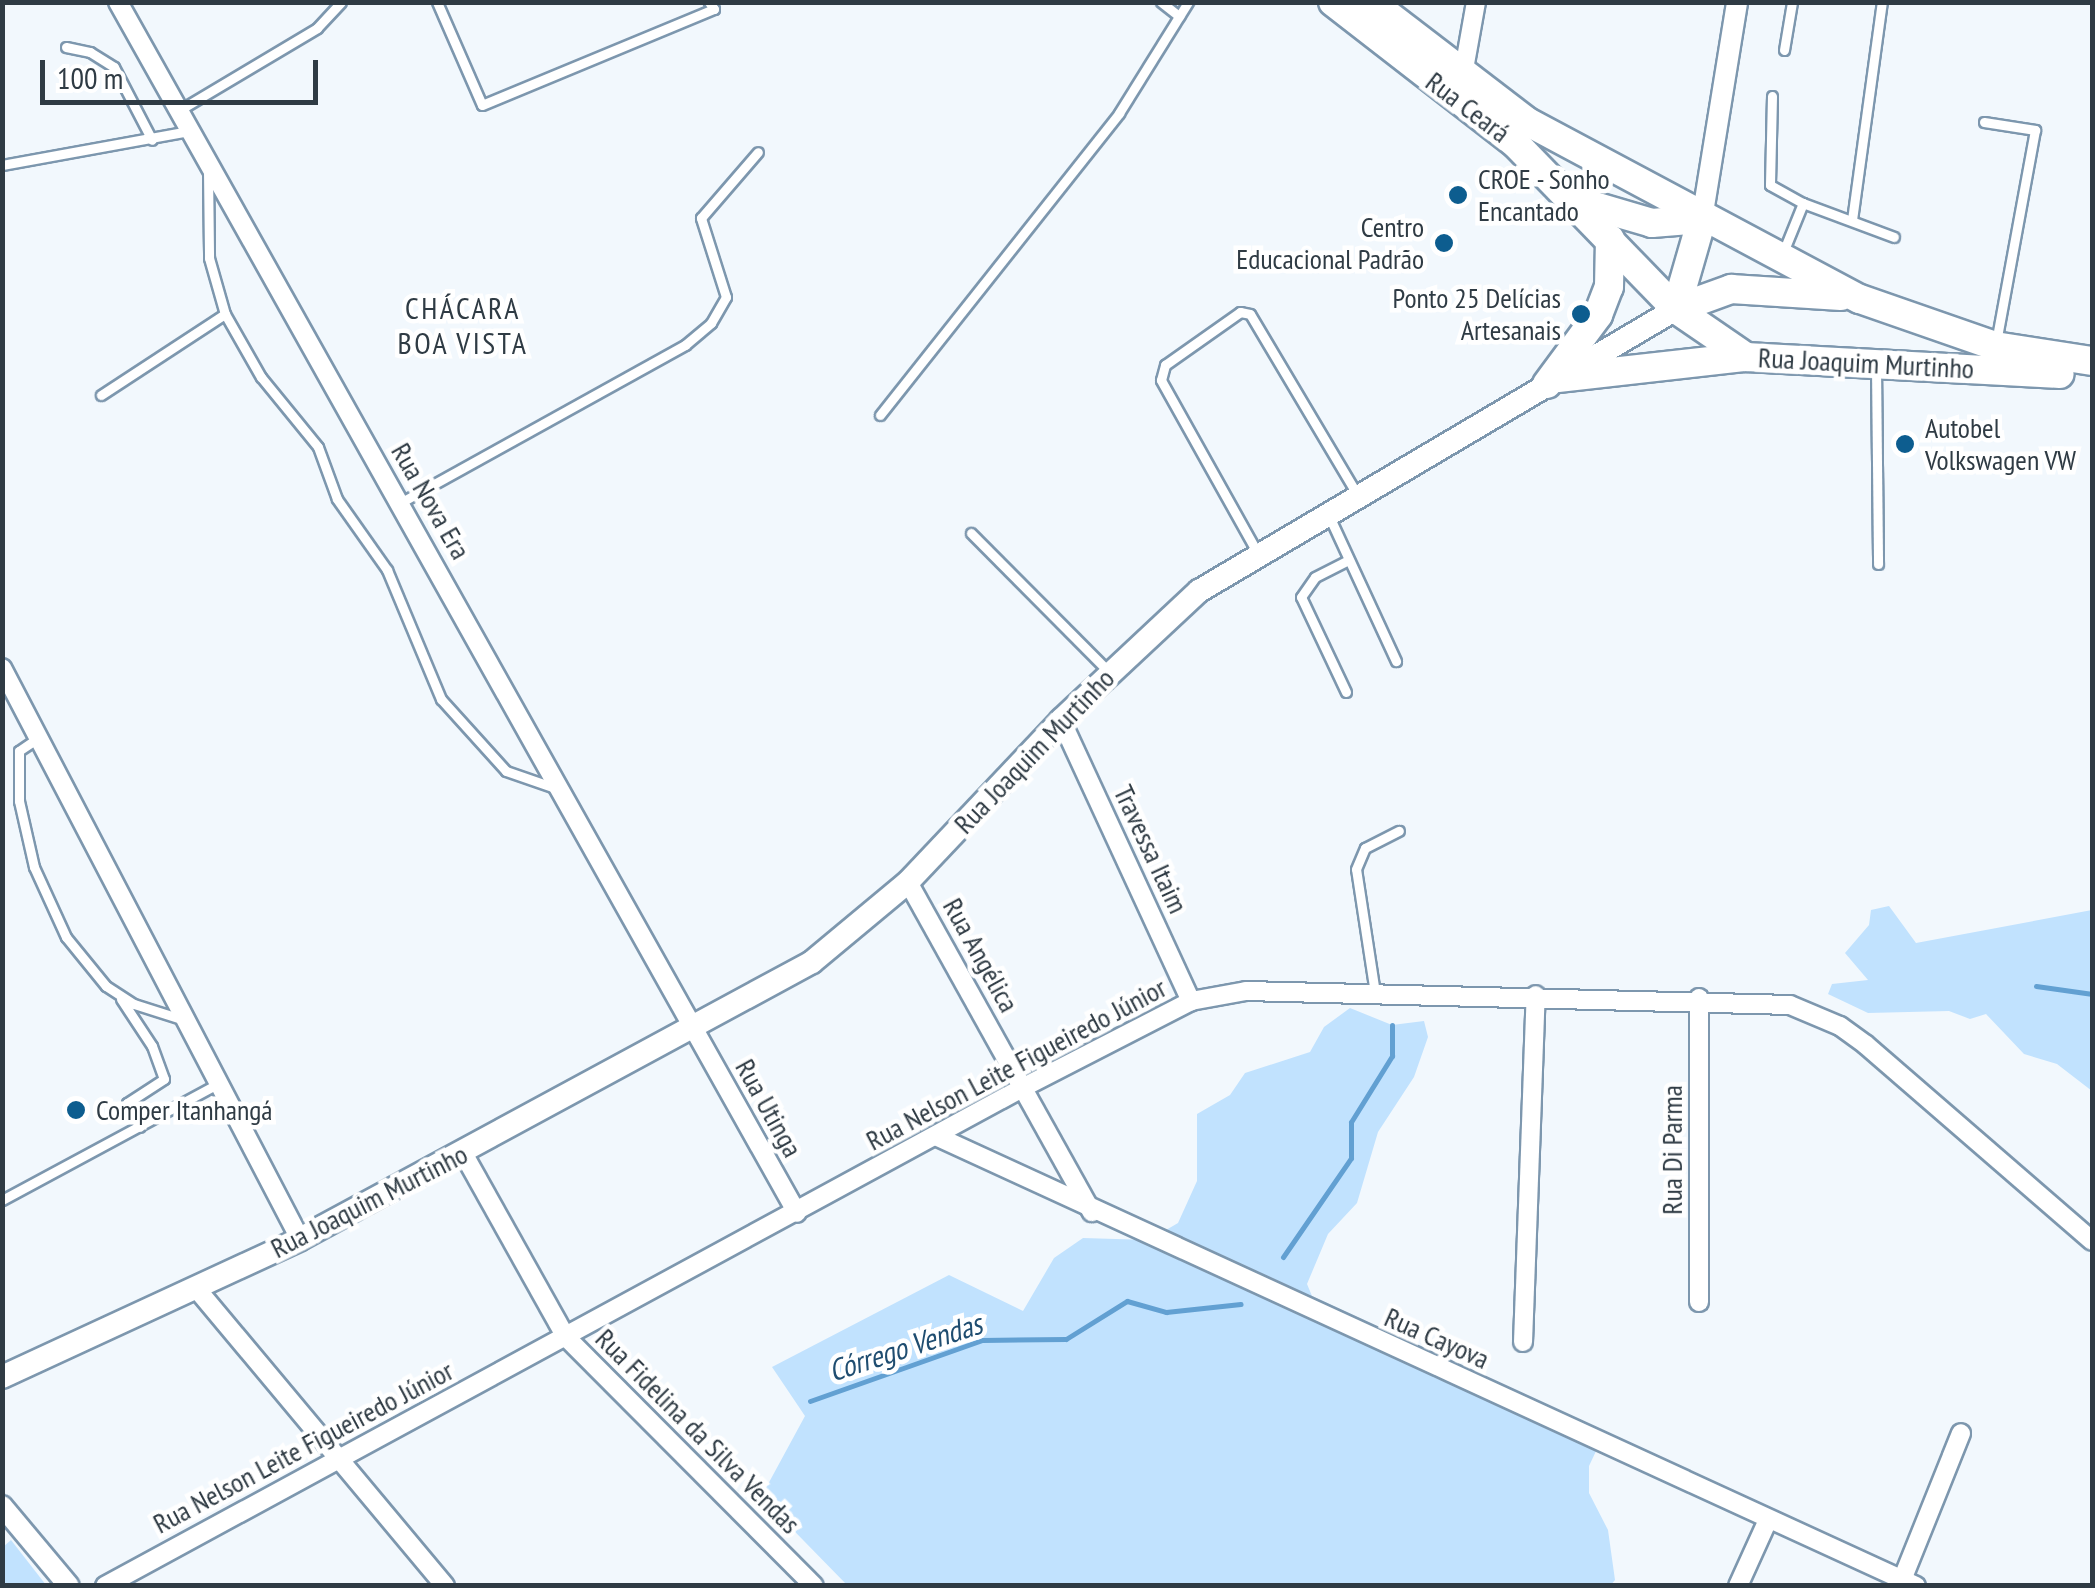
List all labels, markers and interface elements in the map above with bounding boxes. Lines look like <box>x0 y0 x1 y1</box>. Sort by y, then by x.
scale bar <box>45 40 322 102</box>
text: 100 m <box>57 58 123 97</box>
street label: Rua Ceará <box>1419 65 1517 149</box>
place label: CROE - Sonho Encantado <box>1478 162 1612 228</box>
marker: CROE - Sonho Encantado <box>1447 184 1469 206</box>
place label: Centro Educacional Padrão <box>1236 210 1424 276</box>
marker: Centro Educacional Padrão <box>1433 232 1455 254</box>
place label: Ponto 25 Delícias Artesanais <box>1393 281 1561 347</box>
district label: CHÁCARA BOA VISTA <box>397 290 529 360</box>
marker: Ponto 25 Delícias Artesanais <box>1570 303 1592 325</box>
street label: Rua Joaquim Murtinho <box>1757 341 1975 385</box>
place label: Autobel Volkswagen VW <box>1925 411 2077 477</box>
marker: Autobel Volkswagen VW <box>1894 433 1916 455</box>
street label: Rua Nova Era <box>384 437 478 565</box>
street label: Rua Joaquim Murtinho <box>947 662 1121 840</box>
street label: Travessa Itaim <box>1107 780 1195 918</box>
street label: Rua Angélica <box>936 892 1026 1018</box>
street label: Rua Nelson Leite Figueiredo Júnior <box>860 971 1172 1157</box>
street label: Rua Utinga <box>728 1053 810 1163</box>
street label: Rua Di Parma <box>1655 1085 1689 1215</box>
place label: Comper Itanhangá <box>96 1093 273 1127</box>
marker: Comper Itanhangá <box>65 1099 87 1121</box>
street label: Rua Joaquim Murtinho <box>265 1137 473 1265</box>
street label: Rua Cayova <box>1380 1300 1494 1376</box>
water label: Córrego Vendas <box>823 1305 987 1389</box>
street label: Rua Fidelina da Silva Vendas <box>588 1321 808 1541</box>
street label: Rua Nelson Leite Figueiredo Júnior <box>147 1354 459 1540</box>

